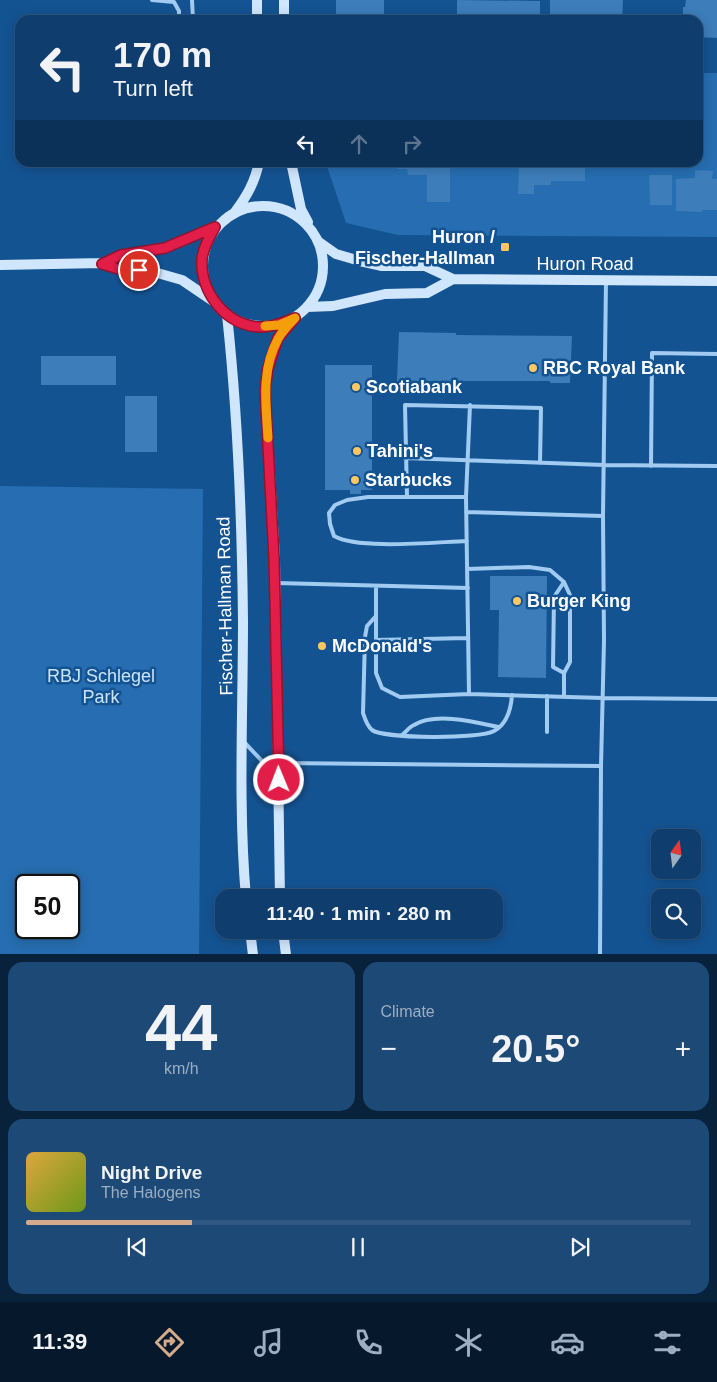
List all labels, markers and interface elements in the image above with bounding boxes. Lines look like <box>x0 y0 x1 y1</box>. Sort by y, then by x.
icon: left <box>30 35 95 100</box>
text: 170 m <box>113 35 212 74</box>
text: Turn left <box>113 76 193 101</box>
icon: left <box>292 130 320 158</box>
icon: ahead <box>345 130 373 158</box>
icon: right <box>398 130 426 158</box>
place label: Huron / Fischer-Hallman <box>355 227 495 268</box>
marker: Huron / Fischer-Hallman <box>499 241 511 253</box>
pin <box>118 249 160 291</box>
street label: Huron Road <box>536 254 634 274</box>
icon: arrive <box>125 256 153 284</box>
place label: RBC Royal Bank <box>543 358 686 378</box>
marker: RBC Royal Bank <box>527 362 539 374</box>
place label: Scotiabank <box>366 377 463 397</box>
marker: Scotiabank <box>350 381 362 393</box>
place label: Tahini's <box>367 441 433 461</box>
marker: Tahini's <box>351 445 363 457</box>
place label: Starbucks <box>365 470 452 490</box>
marker: Starbucks <box>349 474 361 486</box>
street label: Fischer-Hallman Road <box>213 516 237 696</box>
place label: Burger King <box>527 591 631 611</box>
marker: Burger King <box>511 595 523 607</box>
place label: McDonald's <box>332 636 432 656</box>
marker: McDonald's <box>316 640 328 652</box>
park label: RBJ Schlegel Park <box>47 666 155 707</box>
position arrow <box>252 753 304 805</box>
north arrow <box>651 829 701 879</box>
map controls <box>651 829 701 939</box>
speed limit sign: 50 <box>15 874 80 939</box>
button: search <box>651 889 701 939</box>
text: 11:40 · 1 min · 280 m <box>267 903 451 924</box>
text: 44 <box>145 991 217 1064</box>
text: Climate <box>381 1003 435 1020</box>
text: 20.5° <box>491 1028 580 1070</box>
text: − <box>381 1033 397 1064</box>
text: + <box>675 1033 691 1064</box>
text: km/h <box>164 1060 199 1077</box>
text: Night Drive <box>101 1162 202 1183</box>
text: The Halogens <box>101 1184 201 1201</box>
icon: previous <box>123 1233 151 1261</box>
icon: pause <box>344 1233 372 1261</box>
icon: next <box>566 1233 594 1261</box>
icon: directions <box>152 1325 187 1360</box>
icon: music <box>251 1325 286 1360</box>
icon: phone <box>351 1325 386 1360</box>
icon: climate <box>451 1325 486 1360</box>
icon: car <box>550 1325 585 1360</box>
icon: filters <box>650 1325 685 1360</box>
text: 11:39 <box>32 1329 87 1354</box>

